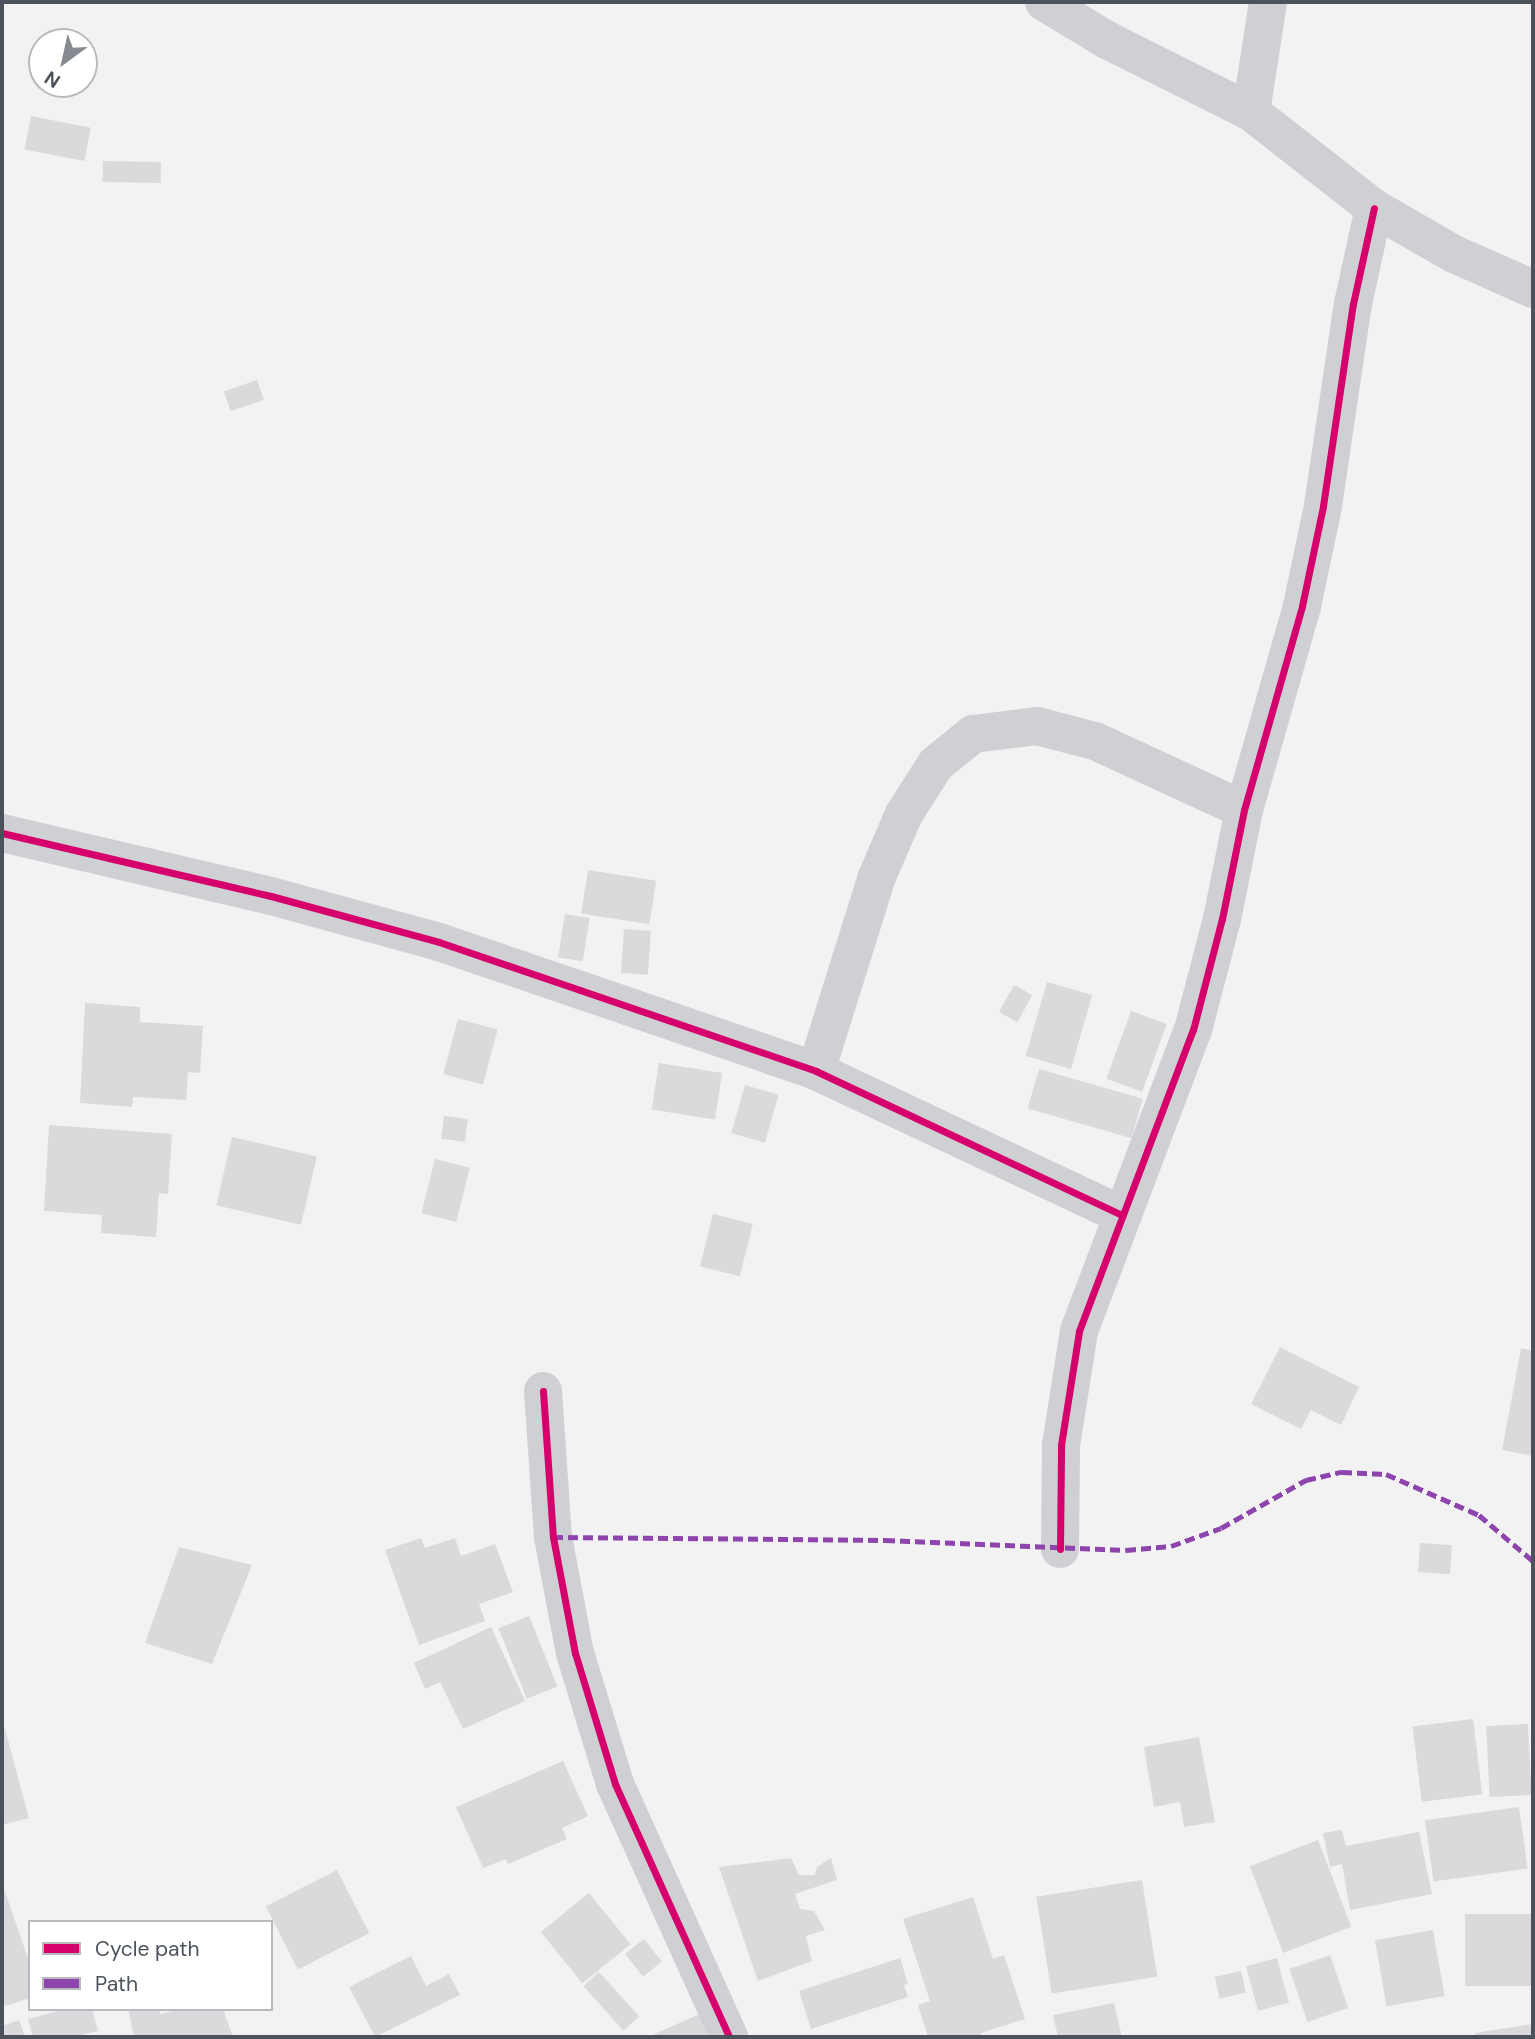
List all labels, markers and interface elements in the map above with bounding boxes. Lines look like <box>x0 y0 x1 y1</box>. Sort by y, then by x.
north arrow <box>28 28 98 98</box>
text: N <box>40 65 65 94</box>
legend <box>28 1920 273 2011</box>
text: Cycle path <box>95 1935 200 1963</box>
text: Path <box>95 1970 138 1998</box>

